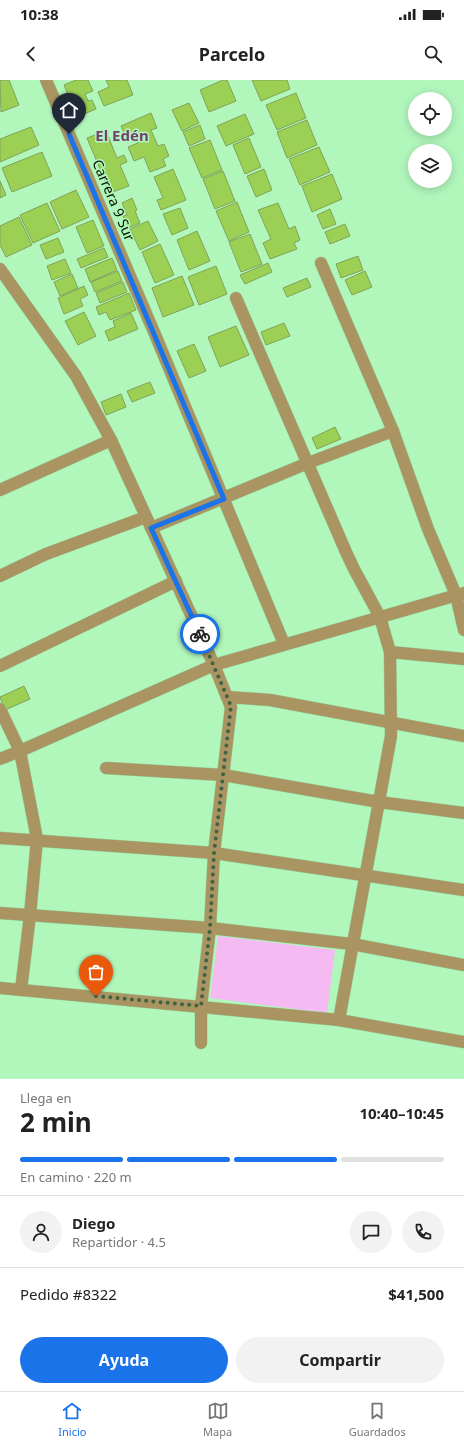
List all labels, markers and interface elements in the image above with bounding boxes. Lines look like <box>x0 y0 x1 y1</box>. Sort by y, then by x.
text: 10:38 <box>20 4 59 24</box>
text: Parcelo <box>199 42 265 66</box>
icon: back <box>20 43 42 65</box>
icon: search <box>422 43 444 65</box>
map controls <box>408 92 452 188</box>
button: locate <box>408 92 452 136</box>
pin <box>52 93 86 134</box>
icon: home <box>58 99 80 121</box>
district label: El Edén <box>95 125 149 145</box>
button: layers <box>408 144 452 188</box>
street label: Carrera 9 Sur <box>88 156 140 244</box>
courier <box>180 614 220 654</box>
icon: bike <box>189 623 211 645</box>
pin <box>79 955 113 996</box>
icon: bag <box>85 961 107 983</box>
text: Llega en <box>20 1089 72 1107</box>
text: 10:40–10:45 <box>359 1103 444 1123</box>
text: 2 min <box>20 1104 92 1140</box>
text: En camino · 220 m <box>20 1168 132 1186</box>
button: person <box>20 1211 62 1253</box>
button: chat <box>350 1211 392 1253</box>
button: phone <box>402 1211 444 1253</box>
text: Diego <box>72 1213 115 1233</box>
text: Repartidor · 4.5 <box>72 1233 166 1251</box>
text: Pedido #8322 <box>20 1284 117 1304</box>
text: $41,500 <box>388 1284 444 1304</box>
button: Ayuda <box>20 1337 228 1383</box>
button: Compartir <box>236 1337 444 1383</box>
tab: Inicio <box>58 1400 86 1439</box>
tab: Mapa <box>203 1400 232 1439</box>
tab: Guardados <box>349 1400 406 1439</box>

